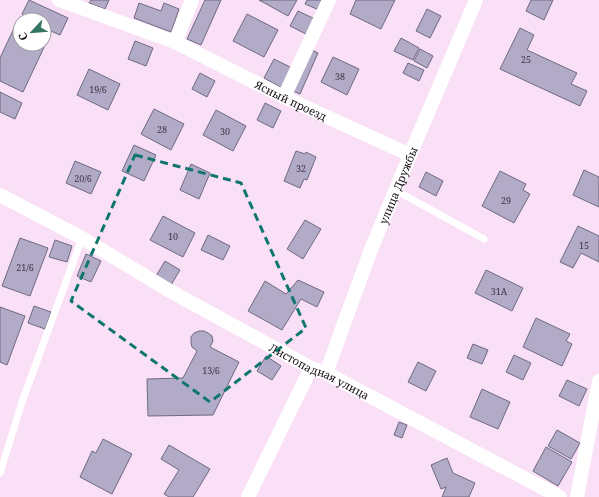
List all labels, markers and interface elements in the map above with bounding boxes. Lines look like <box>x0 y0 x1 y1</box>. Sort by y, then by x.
north arrow <box>12 12 52 52</box>
text: С <box>14 30 31 43</box>
house number: 25 <box>521 53 531 66</box>
house number: 38 <box>335 70 345 83</box>
street label: Ясный проезд <box>252 76 330 123</box>
house number: 19/6 <box>89 83 107 96</box>
house number: 28 <box>157 123 167 136</box>
house number: 30 <box>220 125 230 138</box>
street label: улица Дружбы <box>375 144 420 226</box>
house number: 32 <box>296 162 306 175</box>
house number: 20/6 <box>74 172 92 185</box>
house number: 29 <box>501 194 511 207</box>
house number: 10 <box>168 230 178 243</box>
house number: 15 <box>579 239 589 252</box>
house number: 21/6 <box>16 261 34 274</box>
house number: 31А <box>491 285 508 298</box>
street label: Листопадная улица <box>267 339 372 402</box>
house number: 13/6 <box>202 364 220 377</box>

